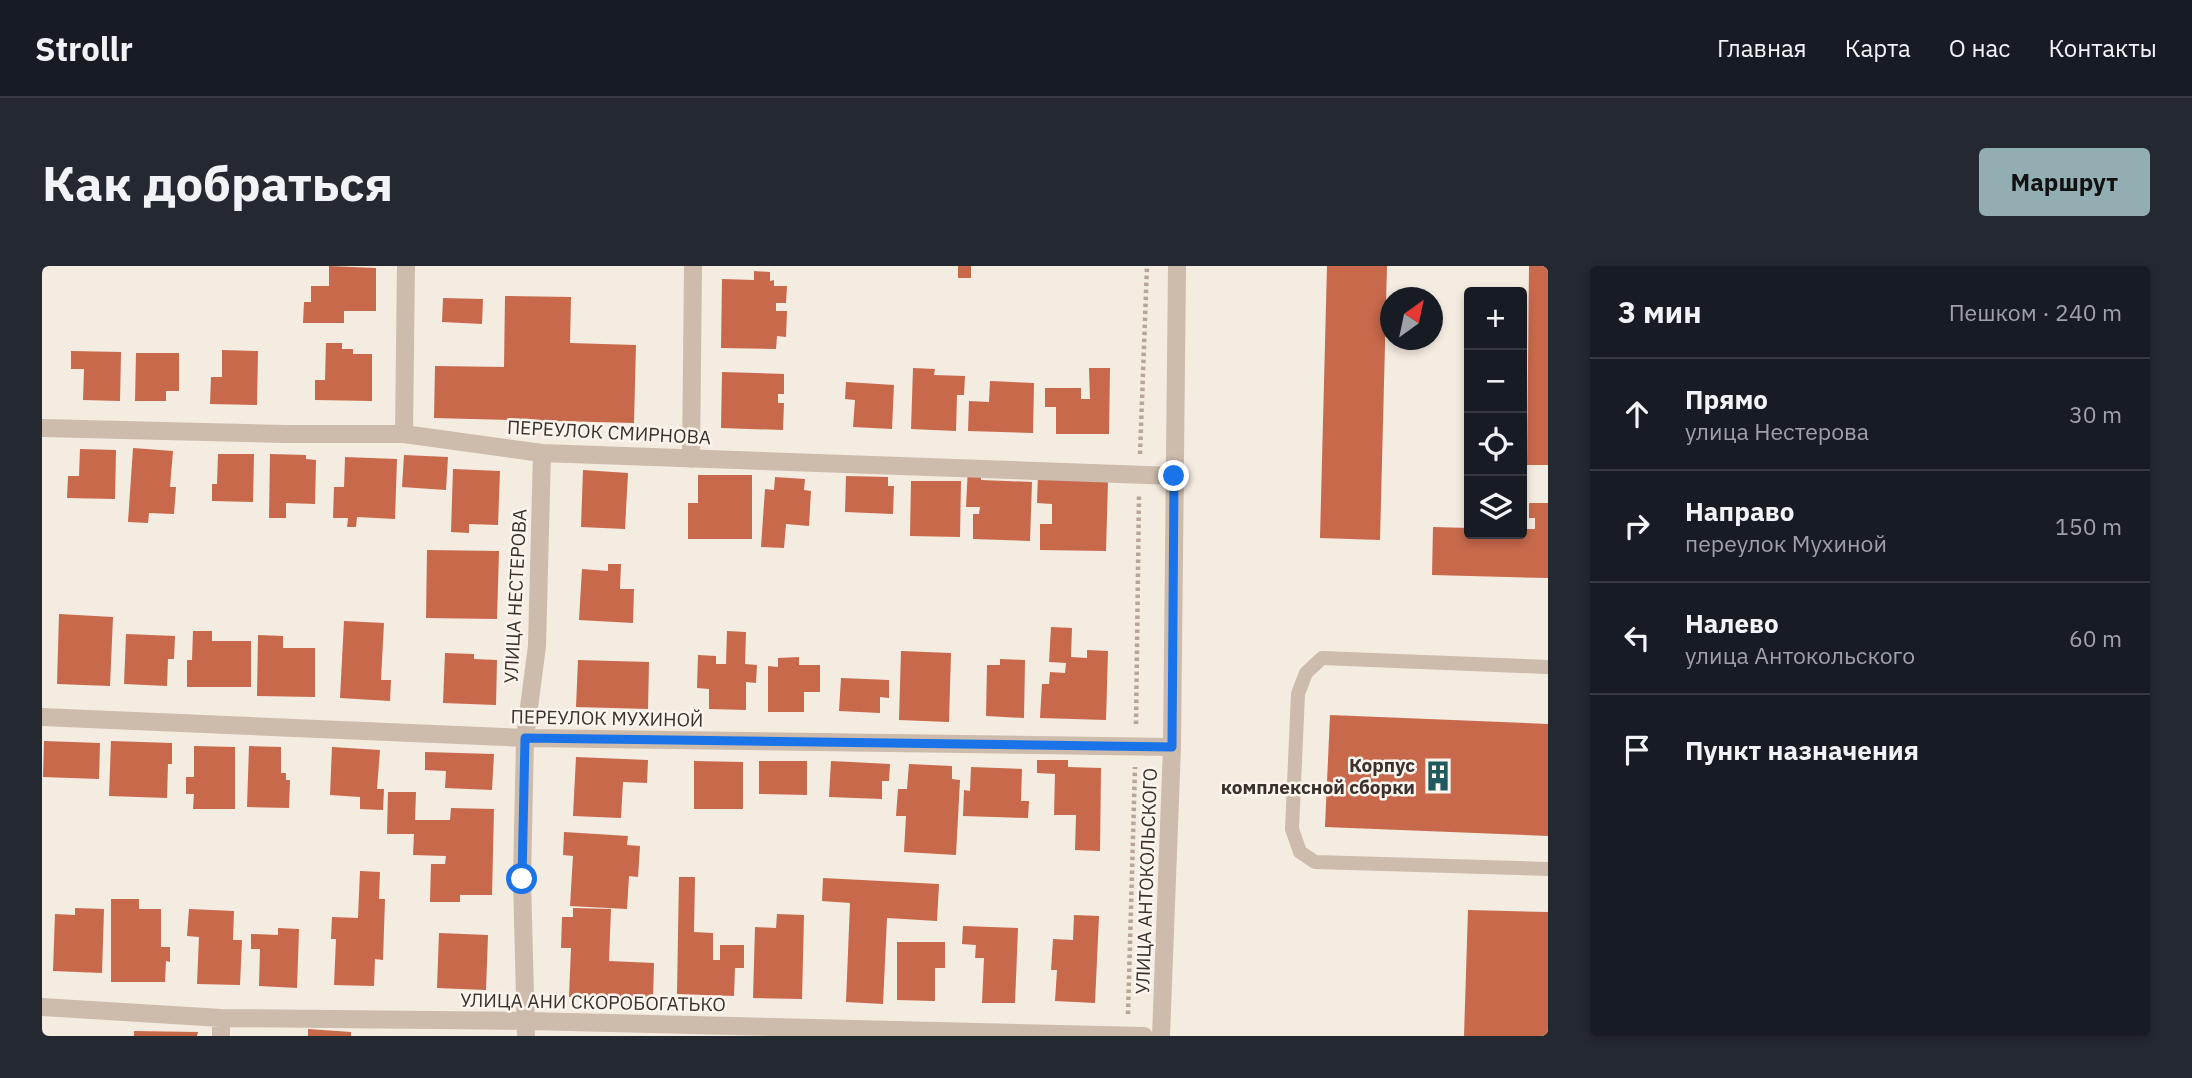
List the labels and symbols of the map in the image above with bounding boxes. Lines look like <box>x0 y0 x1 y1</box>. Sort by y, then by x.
north arrow <box>1380 287 1443 350</box>
street label: ПЕРЕУЛОК СМИРНОВА <box>506 415 712 449</box>
route end <box>1158 460 1189 491</box>
street label: УЛИЦА НЕСТЕРОВА <box>498 508 532 684</box>
street label: ПЕРЕУЛОК МУХИНОЙ <box>510 704 704 732</box>
place label: Корпус комплексной сборки <box>1221 753 1415 799</box>
building icon: Корпус комплексной сборки <box>1421 759 1455 793</box>
street label: УЛИЦА АНТОКОЛЬСКОГО <box>1130 767 1162 995</box>
route start <box>506 863 537 894</box>
street label: УЛИЦА АНИ СКОРОБОГАТЬКО <box>460 988 726 1016</box>

